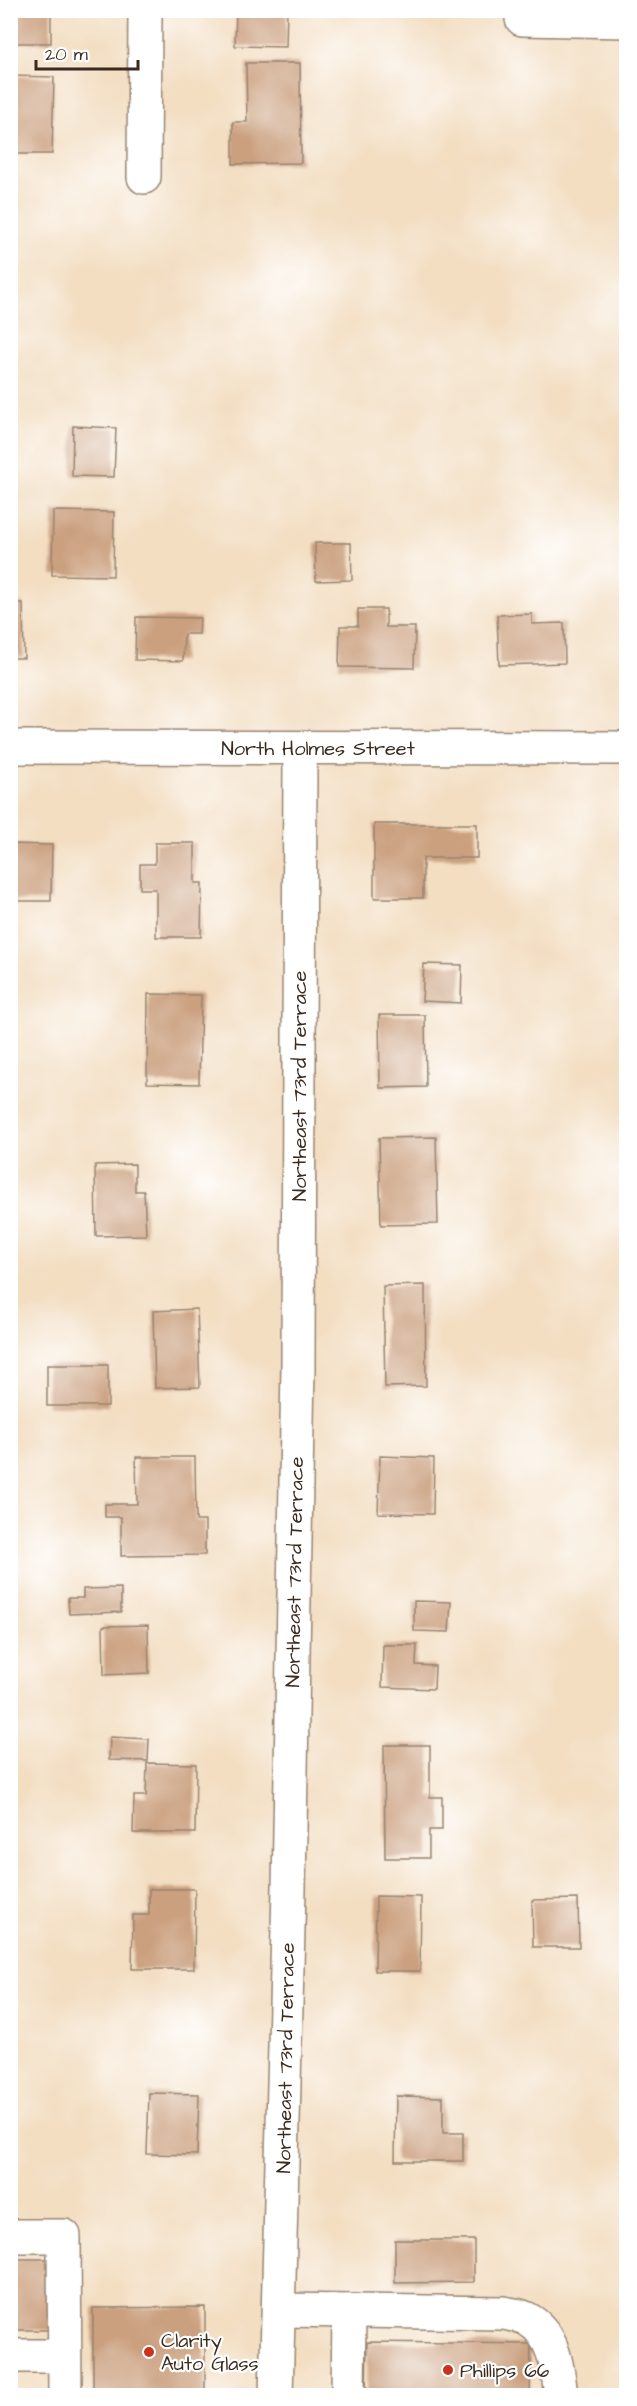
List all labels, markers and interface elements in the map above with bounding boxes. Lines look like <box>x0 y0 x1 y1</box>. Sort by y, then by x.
scale bar <box>36 33 138 71</box>
text: 20 m <box>45 42 88 67</box>
street label: North Holmes Street <box>221 735 415 763</box>
street label: Northeast 73rd Terrace <box>286 970 314 1201</box>
street label: Northeast 73rd Terrace <box>279 1456 311 1688</box>
street label: Northeast 73rd Terrace <box>270 1942 302 2174</box>
place label: Clarity Auto Glass <box>161 2327 259 2378</box>
marker: Clarity Auto Glass <box>142 2345 156 2359</box>
place label: Phillips 66 <box>460 2357 550 2385</box>
marker: Phillips 66 <box>441 2363 455 2377</box>

